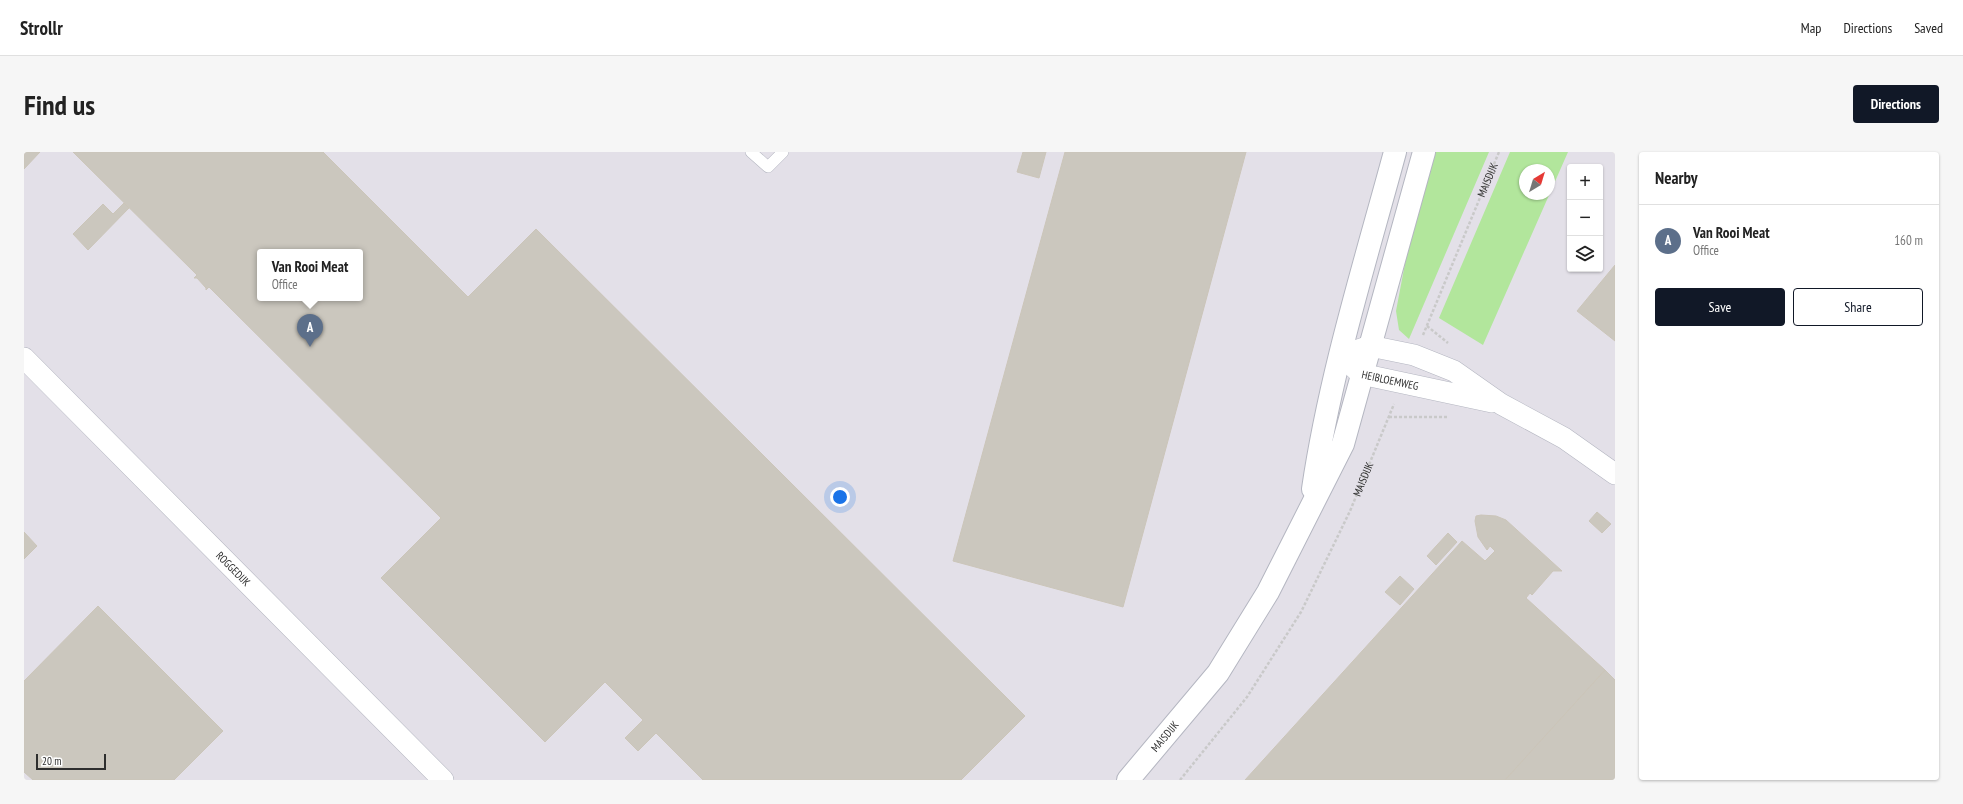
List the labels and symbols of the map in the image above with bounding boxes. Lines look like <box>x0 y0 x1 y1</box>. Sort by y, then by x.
street label: MAISDIJK <box>1474 160 1501 199</box>
north arrow <box>1519 164 1555 200</box>
pin: A <box>297 314 323 347</box>
street label: HEIBLOEMWEG <box>1360 367 1420 393</box>
street label: MAISDIJK <box>1350 459 1377 499</box>
your location <box>830 487 850 507</box>
street label: ROGGEDIJK <box>213 549 254 589</box>
street label: MAISDIJK <box>1148 718 1182 755</box>
scale bar <box>36 752 106 771</box>

